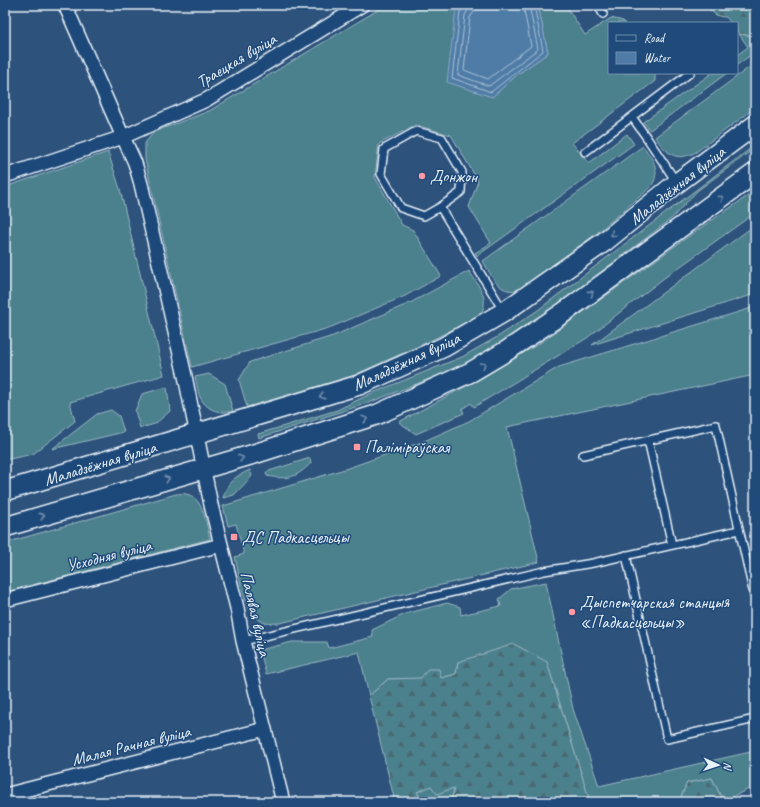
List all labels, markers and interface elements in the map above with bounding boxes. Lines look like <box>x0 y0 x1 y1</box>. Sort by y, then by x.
legend <box>608 22 738 74</box>
street label: Траецкая вуліца <box>193 28 281 92</box>
text: Road <box>644 30 666 46</box>
text: Water <box>644 50 672 66</box>
street label: Маладзёжная вуліца <box>625 140 731 229</box>
place label: Донжон <box>430 166 479 187</box>
marker: Донжон <box>417 171 427 181</box>
one-way arrow <box>717 195 724 203</box>
one-way arrow <box>611 230 618 237</box>
one-way arrow <box>587 290 594 298</box>
street label: Маладзёжная вуліца <box>349 327 465 396</box>
one-way arrow <box>479 362 486 370</box>
one-way arrow <box>319 391 326 400</box>
one-way arrow <box>361 415 368 424</box>
street label: Маладзёжная вуліца <box>42 436 160 490</box>
place label: Паліміраўская <box>365 437 451 458</box>
marker: Паліміраўская <box>352 442 362 452</box>
one-way arrow <box>237 454 244 463</box>
one-way arrow <box>163 475 170 484</box>
one-way arrow <box>39 512 46 521</box>
place label: ДС Падкасцельцы <box>242 527 351 548</box>
marker: ДС Падкасцельцы <box>229 532 239 542</box>
street label: Усходняя вуліца <box>64 534 155 576</box>
street label: Палявая вуліца <box>236 570 276 660</box>
place label: Дыспетчарская станцыя «Падкасцельцы» <box>580 592 730 633</box>
marker: Дыспетчарская станцыя «Падкасцельцы» <box>567 607 577 617</box>
street label: Малая Рачная вуліца <box>70 720 194 770</box>
north arrow <box>698 745 738 785</box>
text: N <box>721 762 735 771</box>

